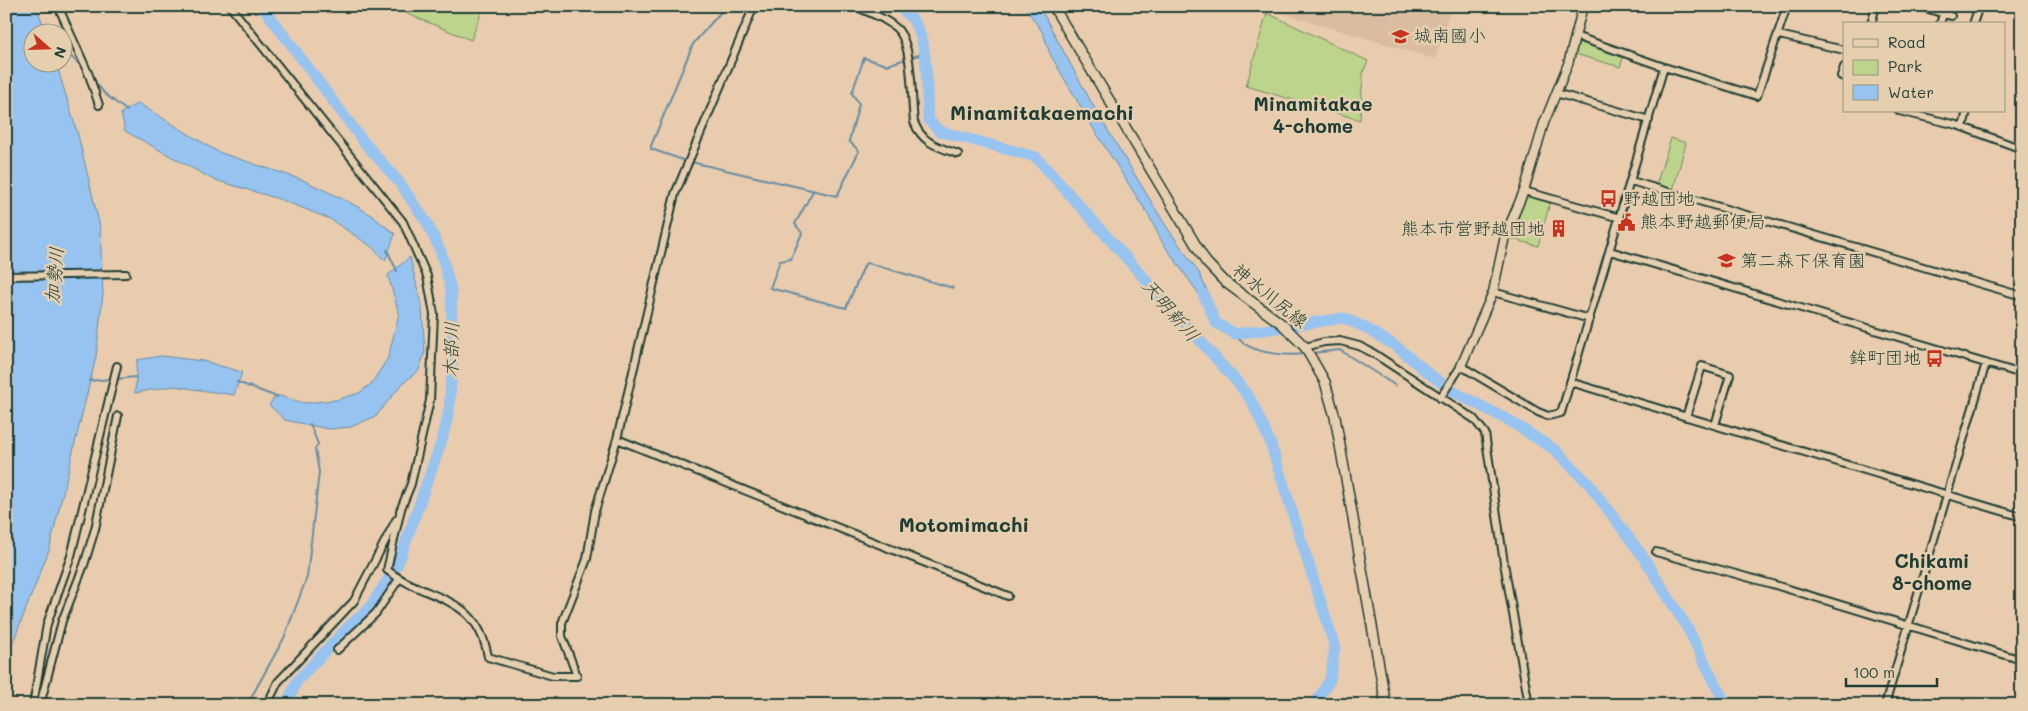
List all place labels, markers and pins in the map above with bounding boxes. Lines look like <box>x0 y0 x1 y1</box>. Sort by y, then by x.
place label: 城南國小 <box>1414 23 1486 47</box>
school or university icon: 城南國小 <box>1390 26 1410 46</box>
place label: 野越団地 <box>1623 186 1695 210</box>
bus stop icon: 野越団地 <box>1599 189 1619 209</box>
place label: 熊本野越郵便局 <box>1640 209 1766 233</box>
public building icon: 熊本野越郵便局 <box>1616 212 1636 232</box>
place label: 熊本市営野越団地 <box>1401 216 1545 240</box>
building icon: 熊本市営野越団地 <box>1549 219 1569 239</box>
place label: 第二森下保育園 <box>1740 248 1866 272</box>
school or university icon: 第二森下保育園 <box>1716 251 1736 271</box>
place label: 鉾町団地 <box>1849 345 1921 369</box>
bus stop icon: 鉾町団地 <box>1925 348 1945 368</box>

